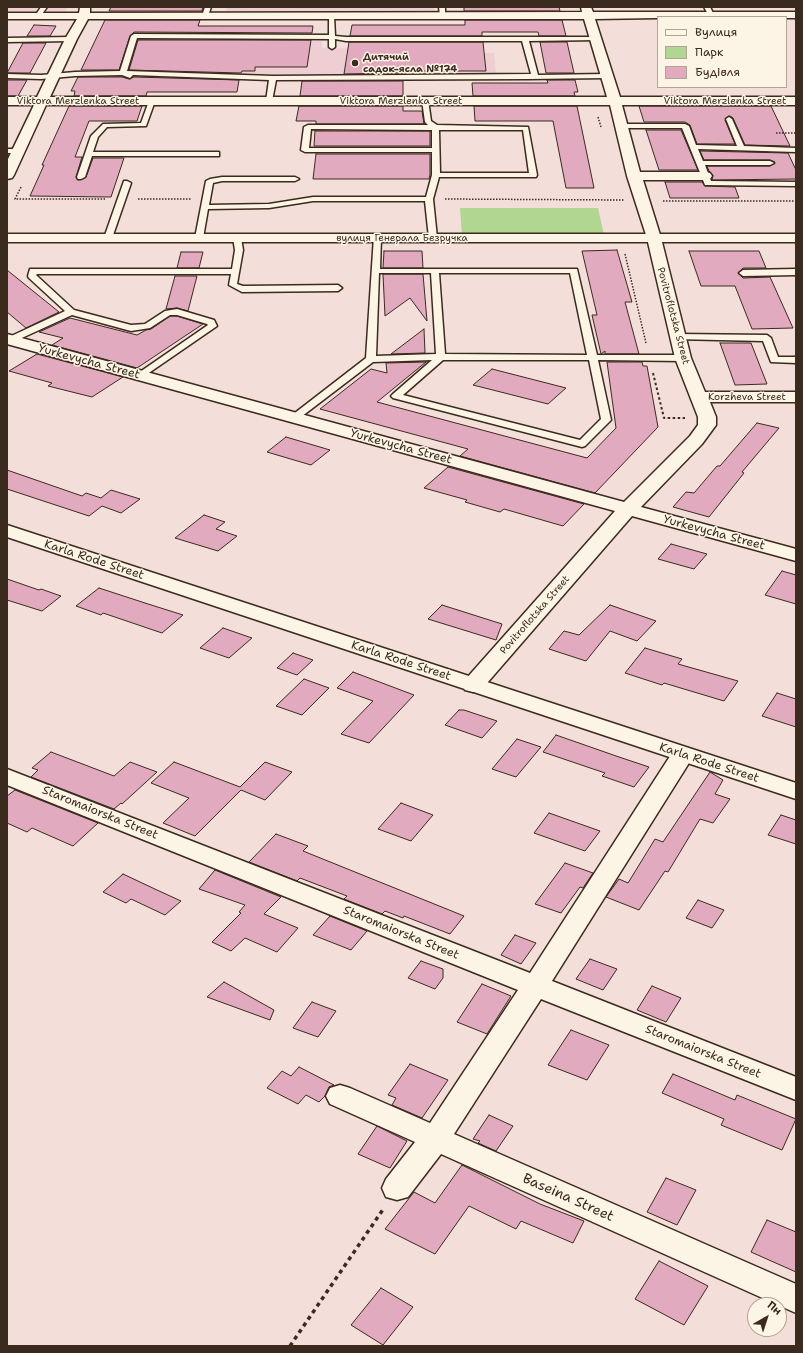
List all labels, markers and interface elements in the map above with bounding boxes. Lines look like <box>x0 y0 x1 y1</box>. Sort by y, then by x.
legend <box>657 16 787 88</box>
text: Вулиця <box>695 24 737 40</box>
text: Парк <box>695 44 723 60</box>
place label: Дитячий садок-ясла №174 <box>363 51 457 74</box>
marker: Дитячий садок-ясла №174 <box>350 58 360 68</box>
text: Будівля <box>695 64 740 80</box>
street label: Viktora Merzlenka Street <box>17 95 139 107</box>
street label: Viktora Merzlenka Street <box>340 95 462 107</box>
street label: Viktora Merzlenka Street <box>664 95 786 107</box>
street label: вулиця Генерала Безручка <box>336 232 468 244</box>
street label: Povitroflotska Street <box>654 266 692 366</box>
street label: Yurkevycha Street <box>37 341 141 383</box>
street label: Korzheva Street <box>708 391 786 403</box>
street label: Yurkevycha Street <box>349 426 453 468</box>
street label: Yurkevycha Street <box>662 512 766 554</box>
street label: Karla Rode Street <box>42 537 146 583</box>
street label: Povitroflotska Street <box>498 573 572 657</box>
street label: Karla Rode Street <box>349 638 453 684</box>
street label: Karla Rode Street <box>657 740 761 786</box>
street label: Staromaiorska Street <box>40 783 160 843</box>
street label: Staromaiorska Street <box>341 903 461 963</box>
street label: Staromaiorska Street <box>643 1022 763 1082</box>
street label: Baseina Street <box>520 1170 616 1226</box>
north arrow <box>747 1297 787 1337</box>
text: Пн <box>764 1298 785 1318</box>

